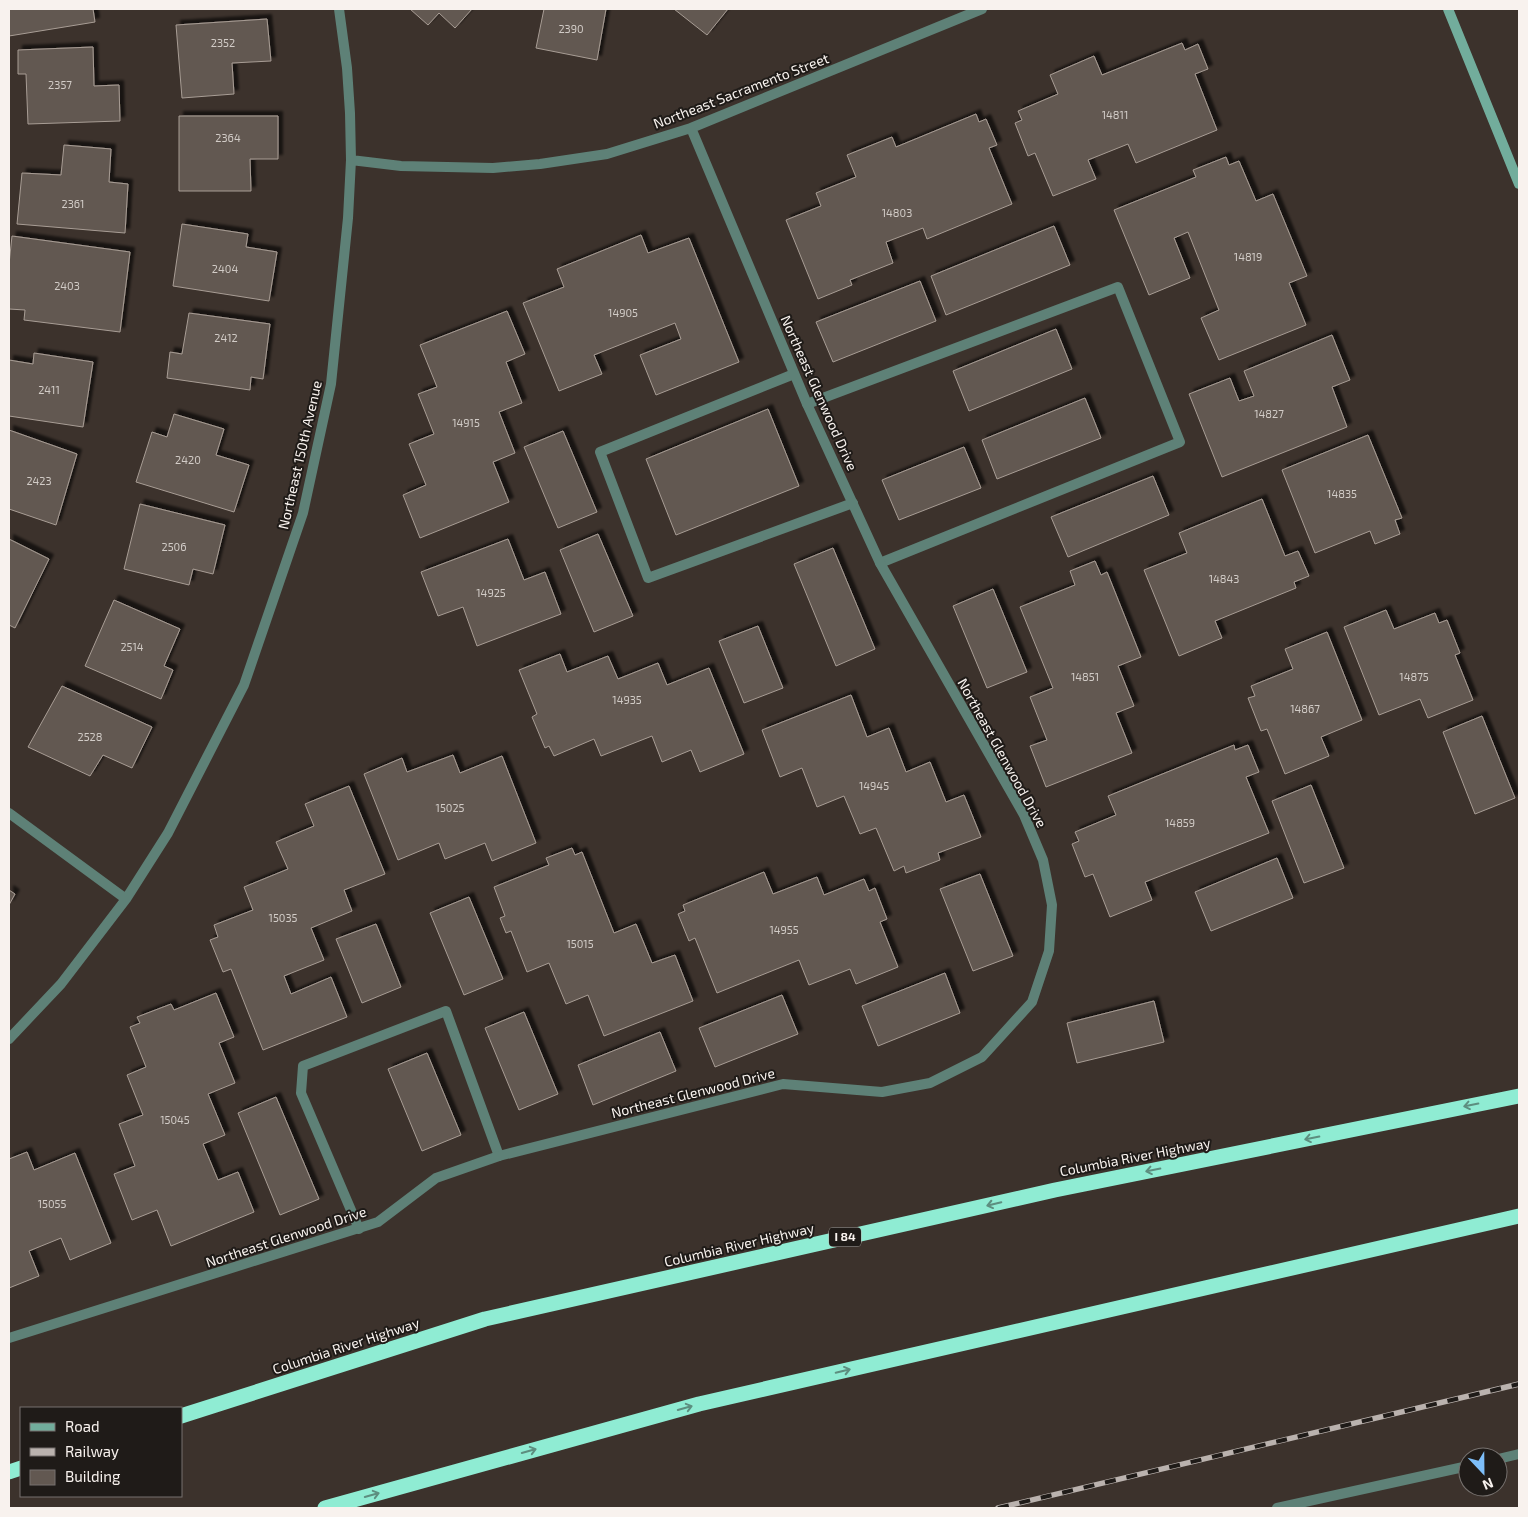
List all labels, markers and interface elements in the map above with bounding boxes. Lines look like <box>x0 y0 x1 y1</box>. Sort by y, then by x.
house number: 2390 <box>558 22 584 35</box>
house number: 2352 <box>211 36 235 49</box>
street label: Northeast Sacramento Street <box>651 49 831 132</box>
house number: 2357 <box>48 78 72 91</box>
house number: 14811 <box>1102 108 1128 121</box>
house number: 2364 <box>215 131 241 144</box>
house number: 2361 <box>62 197 84 210</box>
house number: 14803 <box>882 206 912 219</box>
house number: 14819 <box>1234 250 1262 263</box>
house number: 2404 <box>212 262 238 275</box>
house number: 2403 <box>54 279 80 292</box>
house number: 14905 <box>608 306 638 319</box>
street label: Northeast Glenwood Drive <box>778 313 861 473</box>
house number: 2412 <box>214 331 238 344</box>
street label: Northeast 150th Avenue <box>274 379 325 531</box>
house number: 2411 <box>38 383 60 396</box>
house number: 14827 <box>1254 407 1284 420</box>
house number: 14915 <box>452 416 480 429</box>
house number: 2420 <box>175 453 201 466</box>
house number: 2423 <box>26 474 52 487</box>
house number: 14835 <box>1327 487 1357 500</box>
house number: 2506 <box>161 540 187 553</box>
house number: 14843 <box>1209 572 1239 585</box>
house number: 14925 <box>476 586 506 599</box>
house number: 2514 <box>120 640 144 653</box>
house number: 14851 <box>1071 670 1099 683</box>
house number: 14875 <box>1399 670 1429 683</box>
street label: Northeast Glenwood Drive <box>954 675 1051 830</box>
house number: 14935 <box>612 693 642 706</box>
house number: 14867 <box>1290 702 1320 715</box>
house number: 2528 <box>78 730 102 743</box>
house number: 14945 <box>859 779 889 792</box>
house number: 15025 <box>436 801 465 814</box>
house number: 14859 <box>1165 816 1195 829</box>
house number: 15035 <box>269 911 298 924</box>
house number: 14955 <box>769 923 799 936</box>
house number: 15015 <box>566 937 594 950</box>
street label: Northeast Glenwood Drive <box>609 1064 776 1121</box>
one-way arrow <box>1464 1101 1480 1111</box>
house number: 15045 <box>160 1113 190 1126</box>
street label: Columbia River Highway <box>1058 1133 1212 1179</box>
one-way arrow <box>1305 1133 1321 1143</box>
one-way arrow <box>1145 1166 1161 1175</box>
house number: 15055 <box>38 1197 66 1210</box>
one-way arrow <box>987 1200 1003 1209</box>
street label: Northeast Glenwood Drive <box>203 1202 368 1271</box>
street label: Columbia River Highway <box>662 1219 816 1270</box>
road number: I 84 <box>829 1228 861 1246</box>
street label: Columbia River Highway <box>270 1314 422 1377</box>
one-way arrow <box>835 1366 851 1375</box>
one-way arrow <box>677 1402 693 1412</box>
legend <box>20 1407 182 1497</box>
text: Road <box>65 1417 100 1435</box>
text: Railway <box>65 1442 119 1460</box>
one-way arrow <box>520 1446 536 1456</box>
north arrow <box>1458 1447 1508 1497</box>
text: Building <box>65 1467 121 1485</box>
text: N <box>1480 1475 1496 1494</box>
one-way arrow <box>364 1490 380 1499</box>

